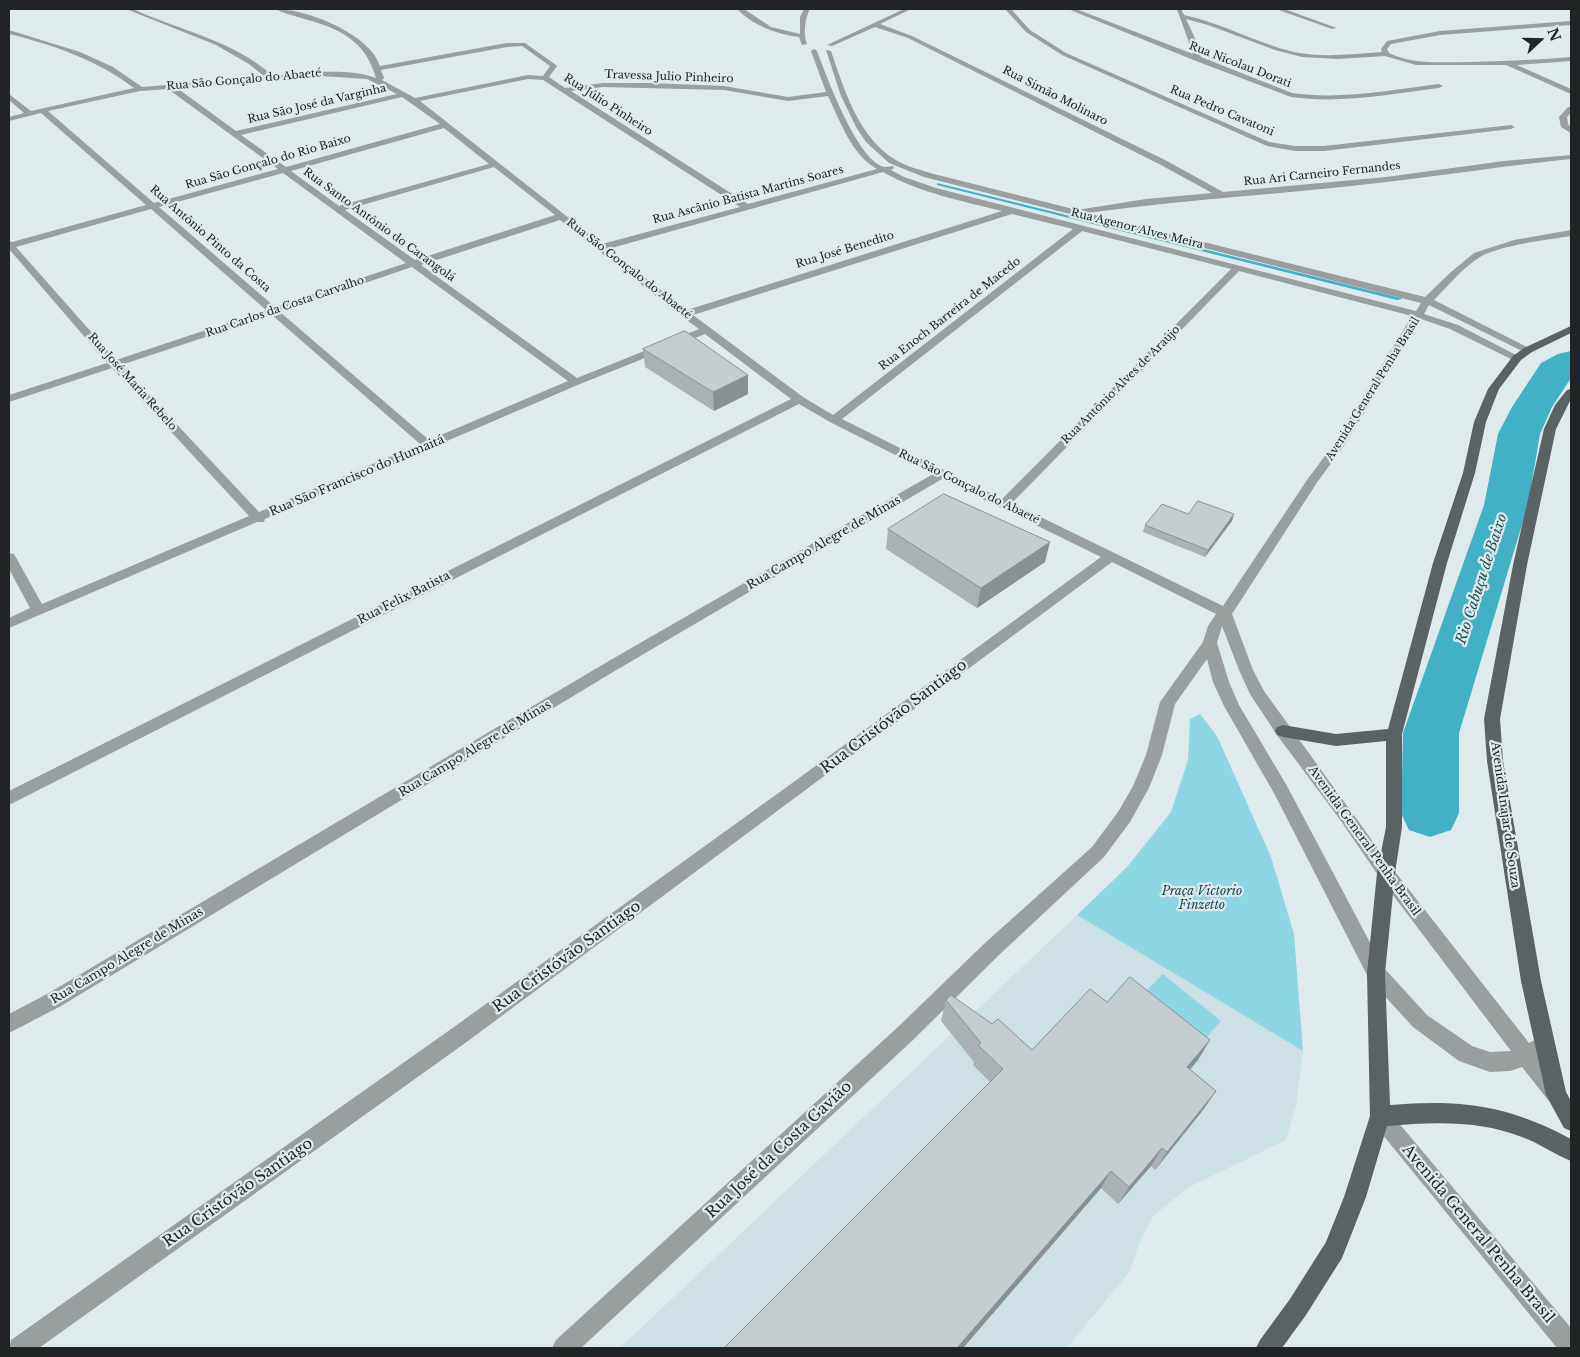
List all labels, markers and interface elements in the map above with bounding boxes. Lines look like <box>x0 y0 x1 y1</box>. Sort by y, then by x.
north arrow <box>1515 15 1565 65</box>
text: N <box>1543 25 1565 44</box>
street label: Rua Nicolau Dorati <box>1187 39 1293 91</box>
street label: Rua Simão Molinaro <box>1000 64 1110 128</box>
street label: Rua São Gonçalo do Abaeté <box>166 67 322 93</box>
street label: Travessa Julio Pinheiro <box>604 68 734 86</box>
street label: Rua Júlio Pinheiro <box>561 71 655 139</box>
street label: Rua São José da Varginha <box>246 82 388 126</box>
street label: Rua Pedro Cavatoni <box>1168 83 1276 139</box>
street label: Rua São Gonçalo do Rio Baixo <box>184 132 352 192</box>
street label: Rua Ari Carneiro Fernandes <box>1243 159 1401 189</box>
street label: Rua Ascânio Batista Martins Soares <box>651 163 845 227</box>
street label: Rua Santo Antônio do Carangolá <box>300 165 458 285</box>
street label: Rua Antônio Pinto da Costa <box>147 183 273 295</box>
street label: Rua Agenor Alves Meira <box>1070 206 1204 252</box>
street label: Rua São Gonçalo do Abaeté <box>564 216 694 322</box>
street label: Rua José Benedito <box>794 229 896 271</box>
street label: Rua Enoch Barreira de Macedo <box>877 255 1023 373</box>
street label: Rua Carlos da Costa Carvalho <box>204 274 366 340</box>
street label: Avenida General Penha Brasil <box>1323 315 1423 463</box>
street label: Rua Antônio Alves de Araújo <box>1059 323 1183 447</box>
street label: Rua José Maria Rebelo <box>85 331 179 433</box>
street label: Rua São Francisco do Humaitá <box>267 433 447 519</box>
street label: Rua São Gonçalo do Abaeté <box>896 447 1042 527</box>
street label: Rua Campo Alegre de Minas <box>745 493 903 593</box>
water label: Rio Cabuçu de Baixo <box>1453 512 1511 646</box>
street label: Rua Felix Batista <box>355 568 453 628</box>
street label: Rua Cristóvão Santiago <box>817 656 971 778</box>
street label: Rua Campo Alegre de Minas <box>396 698 554 800</box>
street label: Avenida Inajar de Souza <box>1488 741 1522 889</box>
street label: Avenida General Penha Brasil <box>1305 763 1423 919</box>
park label: Praça Victorio Finzetto <box>1162 885 1242 913</box>
street label: Rua Cristóvão Santiago <box>490 897 644 1017</box>
street label: Rua Campo Alegre de Minas <box>48 905 206 1007</box>
street label: Rua José da Costa Gavião <box>702 1078 856 1222</box>
street label: Rua Cristóvão Santiago <box>160 1134 316 1252</box>
street label: Avenida General Penha Brasil <box>1398 1141 1558 1327</box>

